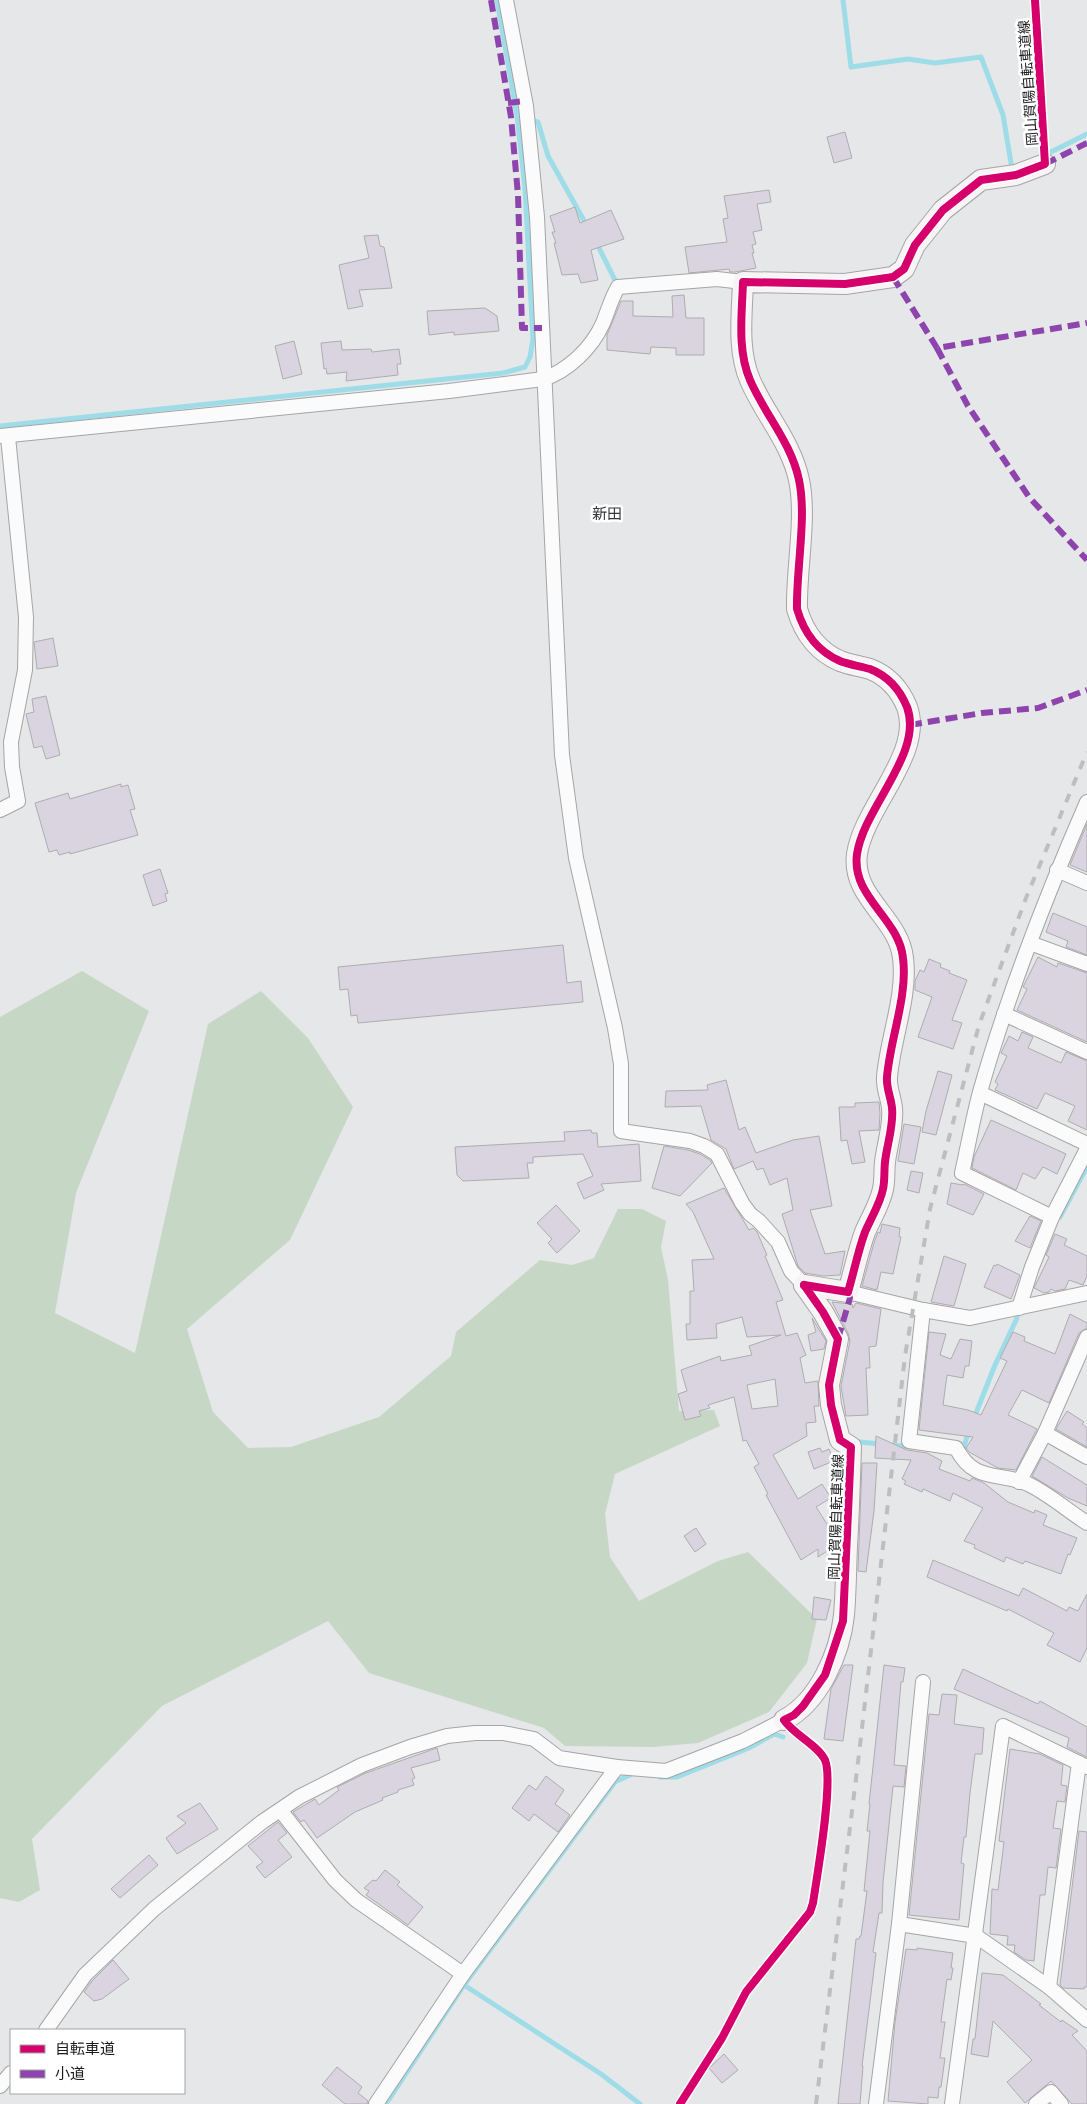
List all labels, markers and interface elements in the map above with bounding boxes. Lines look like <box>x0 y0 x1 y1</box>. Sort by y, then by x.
street label: 岡山賀陽自転車道線 <box>1015 20 1041 146</box>
district label: 新田 <box>592 504 622 523</box>
street label: 岡山賀陽自転車道線 <box>825 1454 847 1580</box>
legend <box>10 2029 185 2094</box>
text: 自転車道 <box>55 2039 115 2058</box>
text: 小道 <box>55 2064 85 2083</box>

